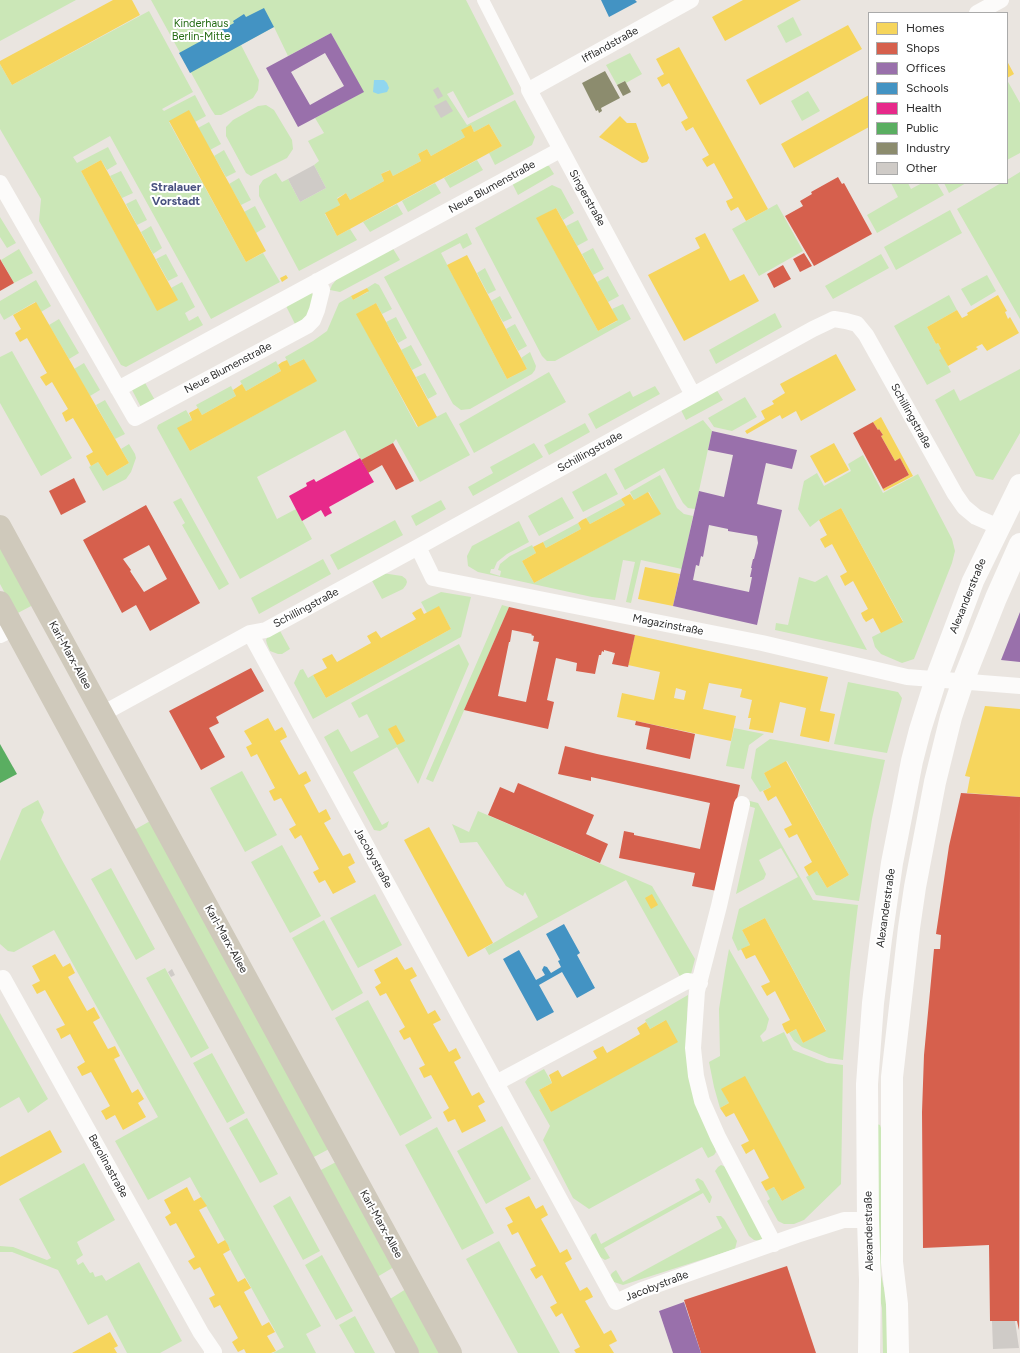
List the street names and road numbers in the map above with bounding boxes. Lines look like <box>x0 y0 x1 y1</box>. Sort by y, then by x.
street label: Ifflandstraße <box>579 24 641 66</box>
street label: Neue Blumenstraße <box>446 158 538 216</box>
street label: Singerstraße <box>566 167 608 229</box>
street label: Neue Blumenstraße <box>182 339 274 397</box>
street label: Schillingstraße <box>888 381 934 451</box>
street label: Schillingstraße <box>555 429 625 475</box>
street label: Alexanderstraße <box>947 557 989 635</box>
street label: Schillingstraße <box>271 585 341 631</box>
street label: Magazinstraße <box>631 612 705 638</box>
street label: Karl-Marx-Allee <box>46 619 94 691</box>
street label: Jacobystraße <box>351 826 395 890</box>
street label: Alexanderstraße <box>874 868 898 948</box>
street label: Karl-Marx-Allee <box>202 903 250 975</box>
street label: Berolinastraße <box>85 1132 131 1200</box>
street label: Karl-Marx-Allee <box>357 1188 405 1260</box>
street label: Alexanderstraße <box>862 1191 876 1271</box>
street label: Jacobystraße <box>624 1268 690 1304</box>

